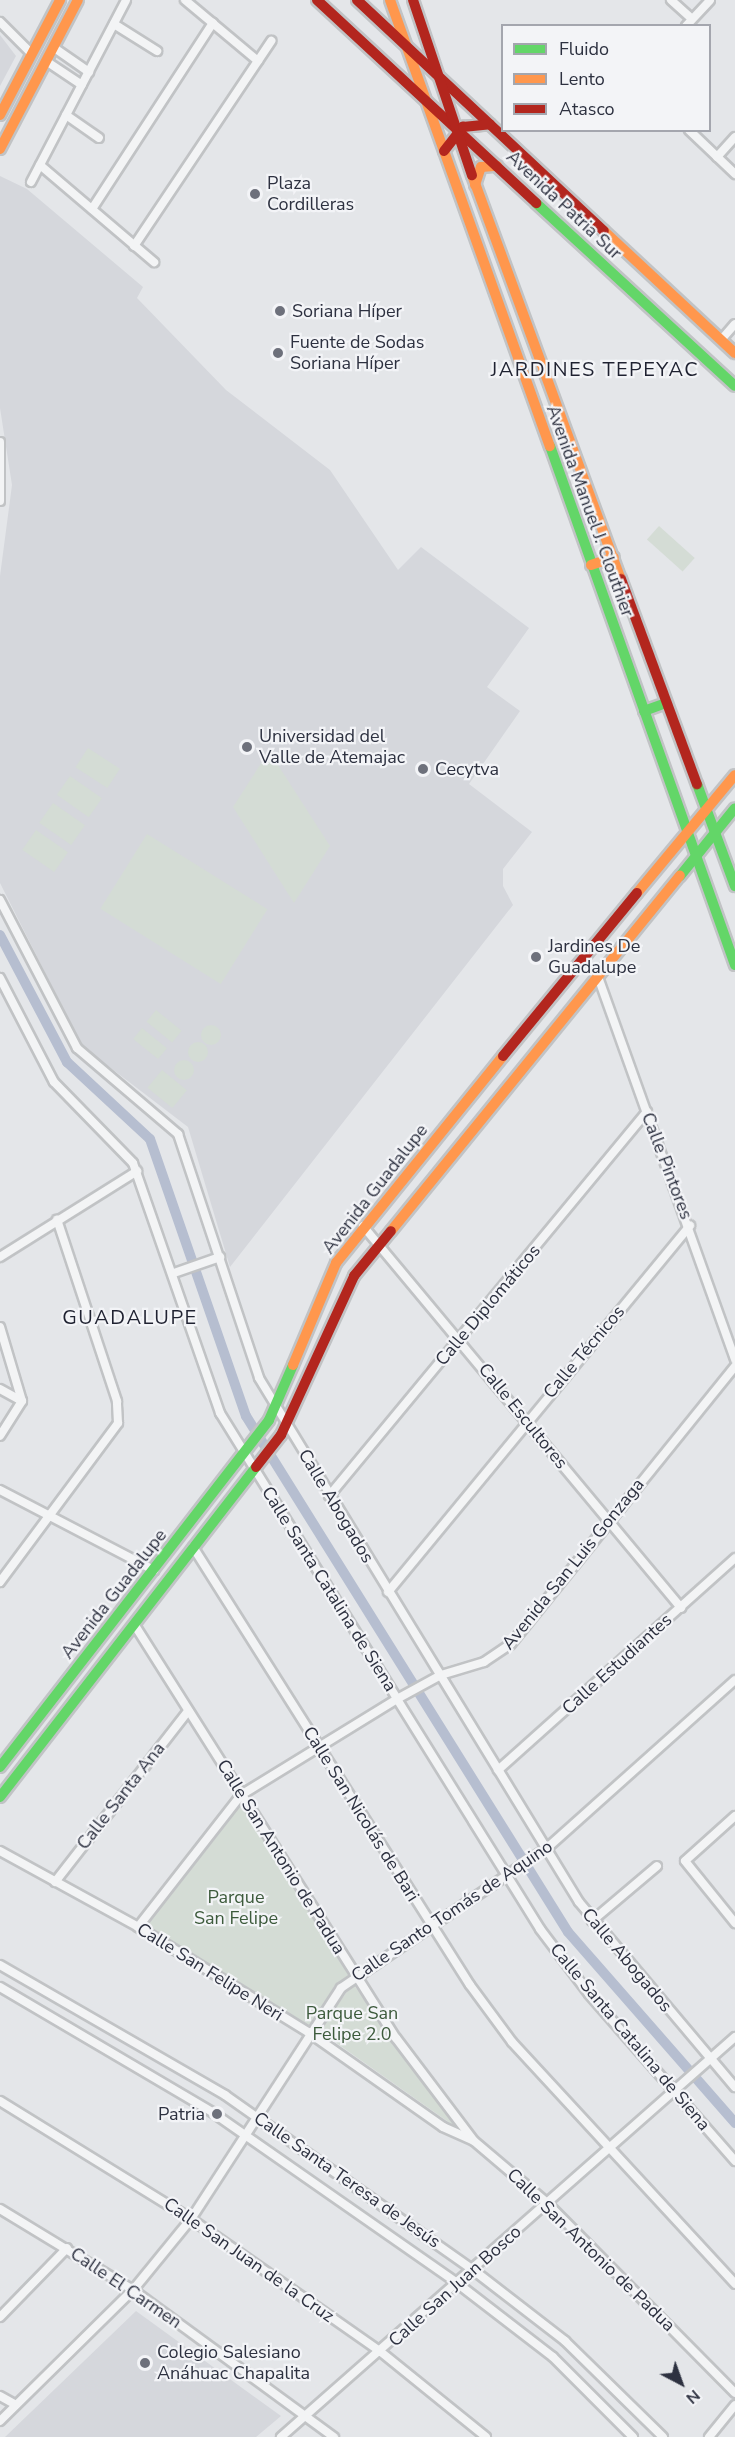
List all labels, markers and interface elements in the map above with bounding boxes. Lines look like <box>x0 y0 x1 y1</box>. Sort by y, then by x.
legend <box>501 24 711 132</box>
text: Fluido <box>559 37 609 61</box>
text: Lento <box>559 67 605 91</box>
text: Atasco <box>559 97 615 121</box>
street label: Avenida Patria Sur <box>502 146 626 264</box>
place label: Plaza Cordilleras <box>267 173 354 216</box>
marker: Plaza Cordilleras <box>248 187 262 201</box>
place label: Soriana Híper <box>292 300 402 322</box>
marker: Soriana Híper <box>273 304 287 318</box>
place label: Fuente de Sodas Soriana Híper <box>290 332 424 374</box>
marker: Fuente de Sodas Soriana Híper <box>271 346 285 360</box>
district label: JARDINES TEPEYAC <box>491 357 699 381</box>
street label: Avenida Manuel J. Clouthier <box>542 402 638 620</box>
place label: Universidad del Valle de Atemajac <box>259 726 405 768</box>
marker: Universidad del Valle de Atemajac <box>240 740 254 754</box>
place label: Cecytva <box>435 758 499 780</box>
marker: Cecytva <box>416 762 430 776</box>
place label: Jardines De Guadalupe <box>548 936 640 978</box>
marker: Jardines De Guadalupe <box>529 950 543 964</box>
street label: Calle Pintores <box>637 1110 697 1222</box>
street label: Avenida Guadalupe <box>318 1120 432 1258</box>
street label: Calle Diplomáticos <box>431 1240 545 1370</box>
street label: Calle Técnicos <box>539 1301 629 1403</box>
district label: GUADALUPE <box>62 1305 198 1329</box>
street label: Calle Escultores <box>474 1359 572 1473</box>
street label: Calle Abogados <box>294 1445 378 1567</box>
street label: Avenida San Luis Gonzaga <box>497 1474 649 1654</box>
street label: Calle Santa Catalina de Siena <box>257 1482 401 1696</box>
street label: Avenida Guadalupe <box>57 1525 171 1663</box>
street label: Calle Estudiantes <box>558 1609 676 1719</box>
street label: Calle San Nicolás de Bari <box>298 1722 424 1906</box>
street label: Calle Santa Ana <box>72 1738 170 1854</box>
street label: Calle San Antonio de Padua <box>212 1756 350 1958</box>
street label: Calle Santo Tomás de Aquino <box>347 1835 557 1987</box>
park label: Parque San Felipe <box>194 1887 278 1930</box>
street label: Calle Abogados <box>577 1904 677 2016</box>
street label: Calle San Felipe Neri <box>133 1918 287 2026</box>
street label: Calle Santa Catalina de Siena <box>545 1939 715 2135</box>
park label: Parque San Felipe 2.0 <box>306 2003 398 2046</box>
place label: Patria <box>158 2103 205 2125</box>
marker: Patria <box>210 2107 224 2121</box>
street label: Calle Santa Teresa de Jesús <box>250 2107 444 2253</box>
street label: Calle San Antonio de Padua <box>502 2164 680 2336</box>
street label: Calle San Juan de la Cruz <box>160 2193 338 2327</box>
street label: Calle San Juan Bosco <box>384 2221 526 2351</box>
street label: Calle El Carmen <box>66 2243 186 2333</box>
place label: Colegio Salesiano Anáhuac Chapalita <box>157 2342 310 2384</box>
north arrow <box>651 2353 711 2413</box>
marker: Colegio Salesiano Anáhuac Chapalita <box>138 2356 152 2370</box>
text: N <box>681 2384 705 2409</box>

